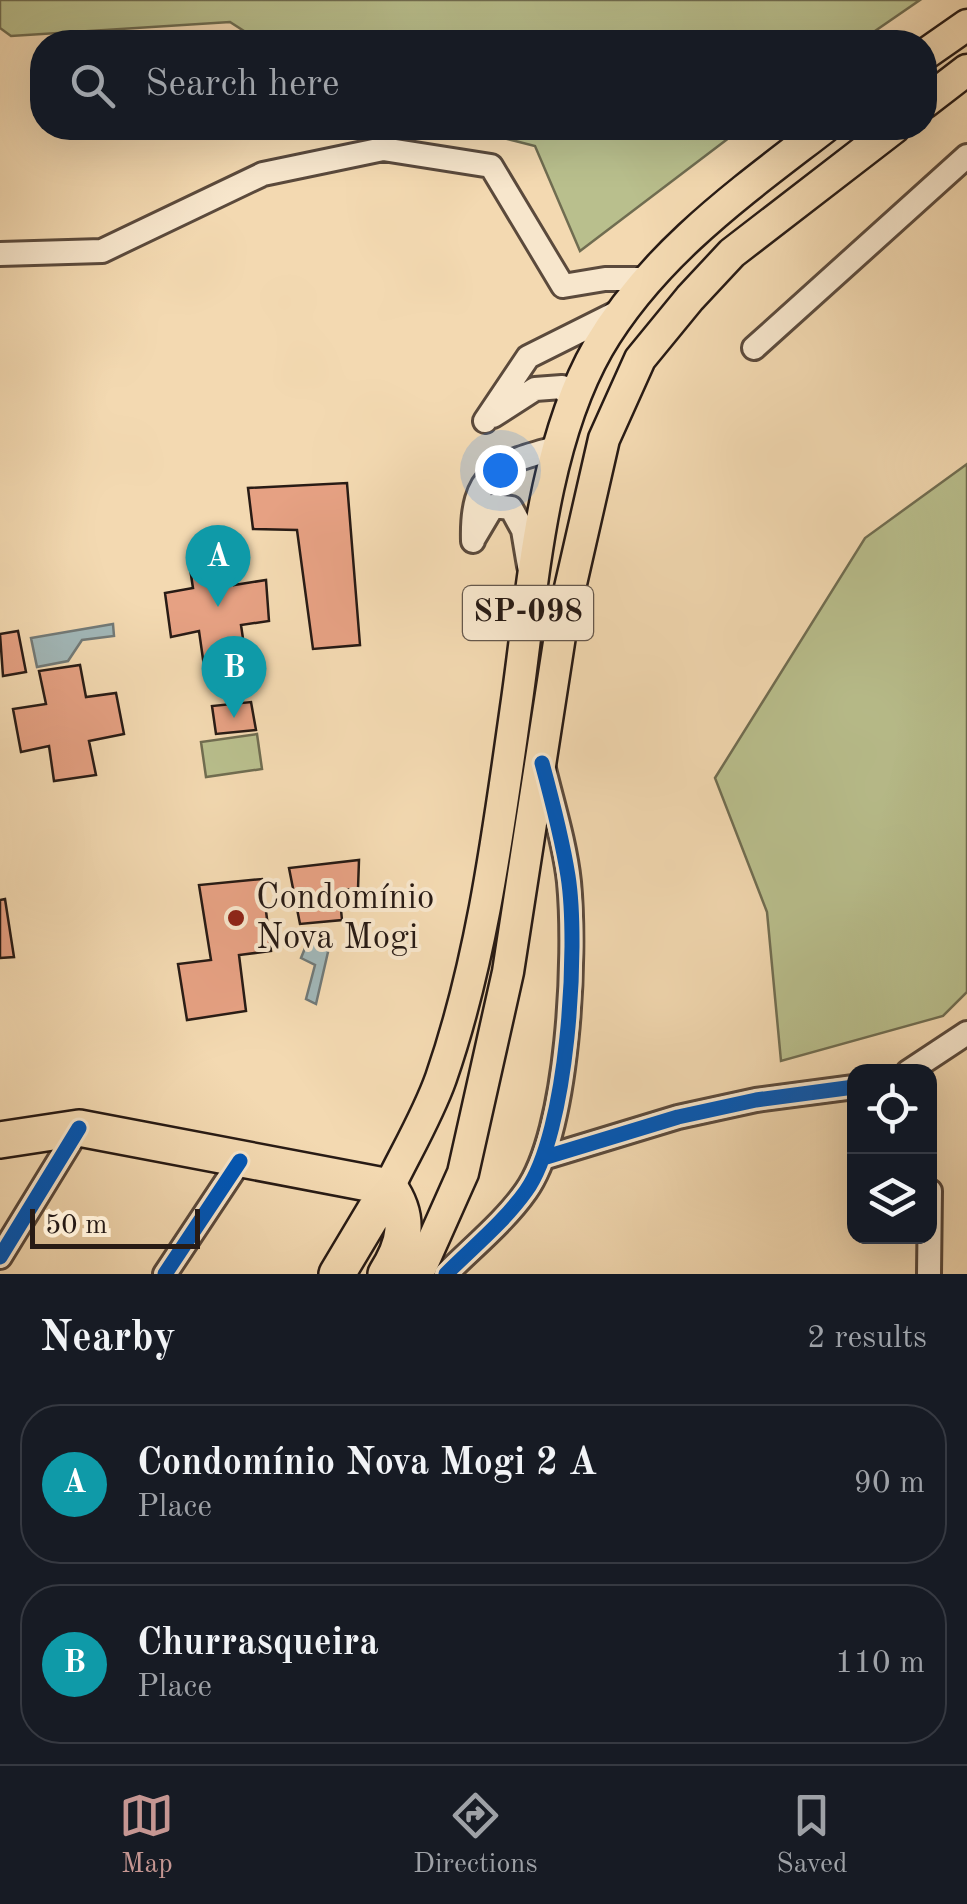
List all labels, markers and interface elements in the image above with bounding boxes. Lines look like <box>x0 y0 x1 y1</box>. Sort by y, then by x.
search box <box>30 30 937 140</box>
icon: search <box>65 58 120 113</box>
text: Search here <box>145 66 340 104</box>
your location <box>475 445 526 496</box>
pin: A <box>186 524 250 607</box>
road number: SP-098 <box>463 586 593 640</box>
pin: B <box>202 636 266 718</box>
place label: Condomínio Nova Mogi <box>256 881 434 956</box>
marker: Condomínio Nova Mogi <box>225 907 247 929</box>
map controls <box>847 1064 937 1244</box>
button: locate <box>847 1064 937 1154</box>
button: layers <box>847 1154 937 1244</box>
scale bar <box>30 1204 200 1248</box>
text: 50 m <box>45 1212 108 1240</box>
text: Nearby <box>40 1318 176 1360</box>
text: 2 results <box>807 1323 927 1355</box>
text: Condomínio Nova Mogi 2 A <box>137 1445 597 1483</box>
text: A <box>62 1468 87 1500</box>
text: 90 m <box>854 1468 925 1500</box>
text: Place <box>137 1492 212 1524</box>
text: Churrasqueira <box>137 1625 379 1663</box>
text: B <box>63 1648 86 1680</box>
text: 110 m <box>835 1648 925 1680</box>
text: Place <box>137 1672 212 1704</box>
tab: Map <box>119 1788 174 1883</box>
tab: Directions <box>413 1788 538 1883</box>
tab: Saved <box>776 1788 848 1883</box>

